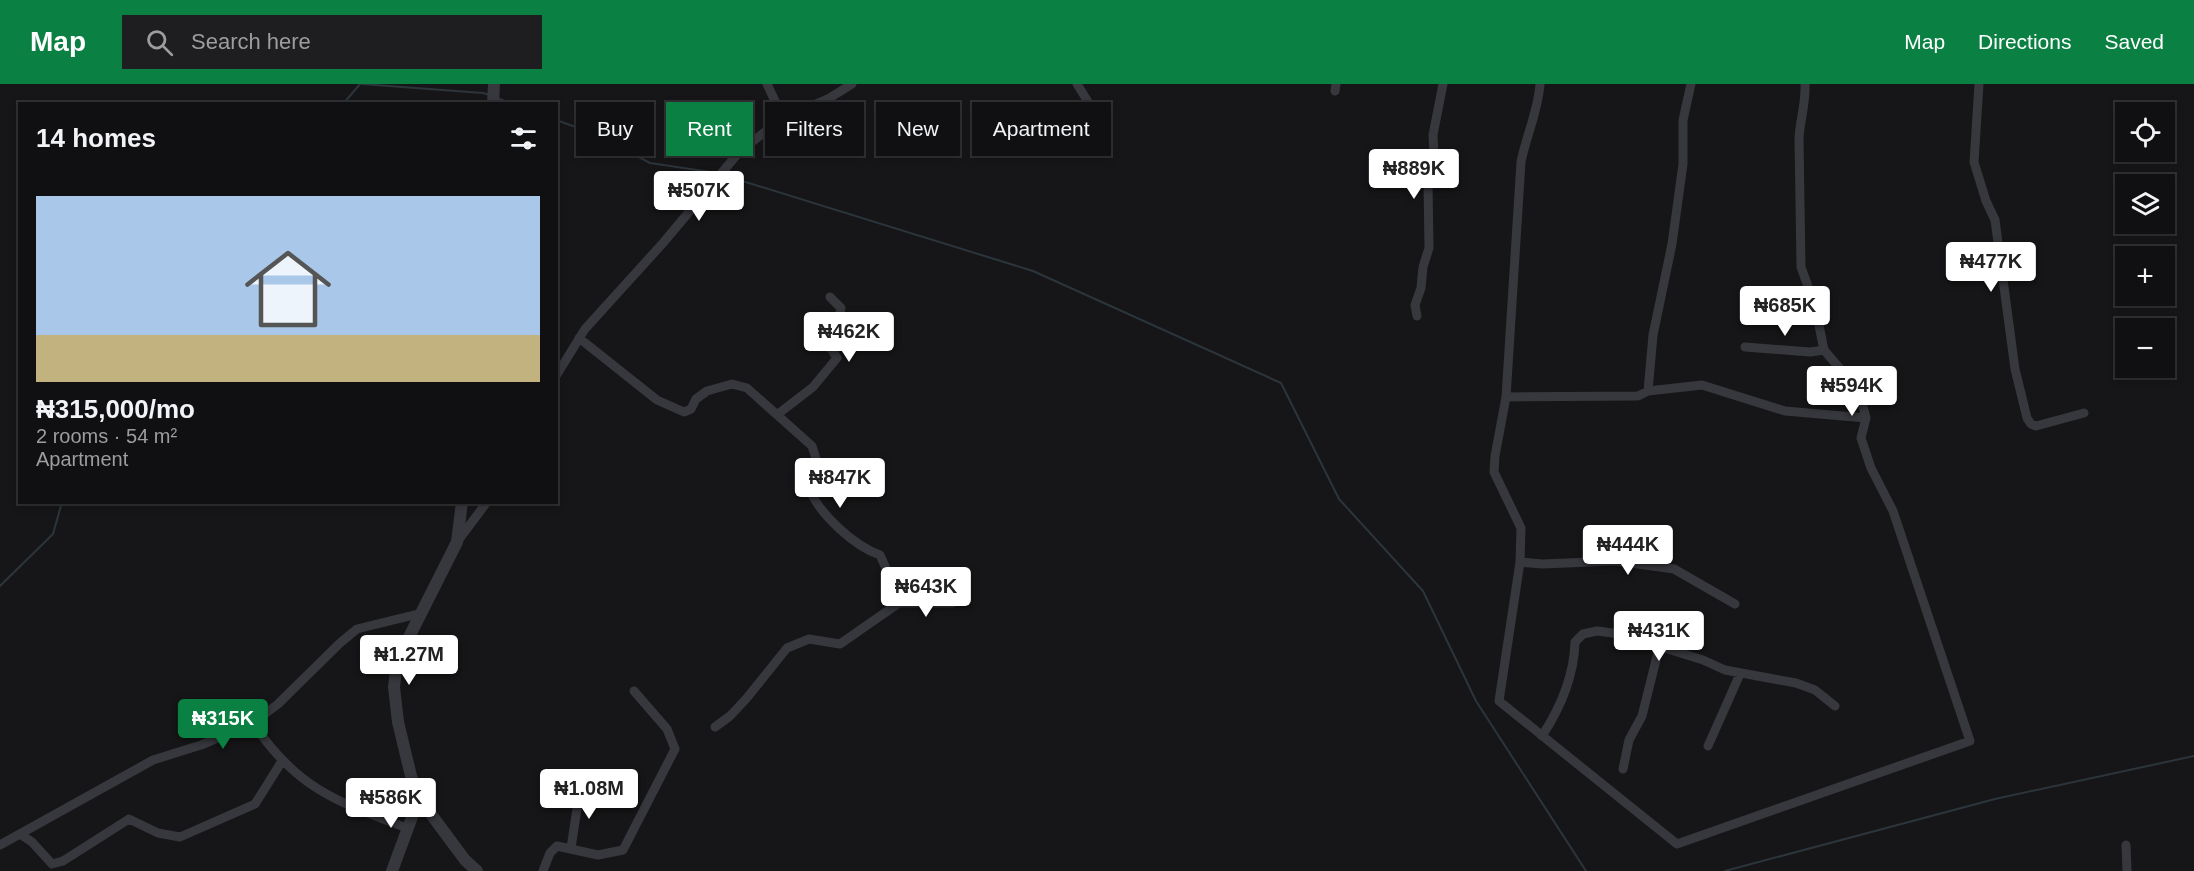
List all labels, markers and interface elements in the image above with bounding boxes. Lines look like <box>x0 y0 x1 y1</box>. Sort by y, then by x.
search box <box>122 15 542 69</box>
text: Map <box>30 26 86 57</box>
icon: search <box>143 26 176 59</box>
text: Search here <box>191 29 311 54</box>
text: Map <box>1904 30 1945 53</box>
text: Directions <box>1978 30 2071 53</box>
text: Saved <box>2104 30 2164 53</box>
chip: Buy <box>576 102 654 156</box>
chip: Rent <box>666 102 753 156</box>
chip: Filters <box>765 102 864 156</box>
chip: New <box>876 102 960 156</box>
chip: Apartment <box>972 102 1111 156</box>
map controls <box>2115 102 2175 378</box>
button: locate <box>2115 102 2175 162</box>
icon: filters <box>507 122 540 155</box>
text: 14 homes <box>36 123 156 153</box>
pin: ₦889K <box>1372 149 1456 200</box>
text: ₦889K <box>1383 157 1445 179</box>
pin: ₦507K <box>657 171 741 222</box>
button: layers <box>2115 174 2175 234</box>
text: ₦507K <box>668 179 730 201</box>
icon: home <box>234 235 342 343</box>
pin: ₦477K <box>1949 242 2033 293</box>
button: + <box>2115 246 2175 306</box>
text: ₦477K <box>1960 250 2022 272</box>
pin: ₦685K <box>1743 286 1827 337</box>
text: ₦685K <box>1754 294 1816 316</box>
pin: ₦462K <box>807 312 891 363</box>
button: − <box>2115 318 2175 378</box>
text: ₦462K <box>818 320 880 342</box>
pin: ₦594K <box>1810 366 1894 417</box>
text: ₦594K <box>1821 374 1883 396</box>
text: ₦315,000/mo <box>36 394 195 424</box>
text: 2 rooms · 54 m² <box>36 425 177 447</box>
text: Apartment <box>36 448 128 470</box>
pin: ₦847K <box>798 458 882 509</box>
text: ₦847K <box>809 466 871 488</box>
pin: ₦444K <box>1586 525 1670 576</box>
text: ₦444K <box>1597 533 1659 555</box>
pin: ₦643K <box>884 567 968 618</box>
text: ₦643K <box>895 575 957 597</box>
pin: ₦431K <box>1617 611 1701 662</box>
text: ₦431K <box>1628 619 1690 641</box>
pin: ₦1.27M <box>360 635 458 686</box>
text: ₦1.27M <box>374 643 444 665</box>
pin: ₦315K <box>181 699 265 750</box>
text: ₦315K <box>192 707 254 729</box>
pin: ₦1.08M <box>540 769 638 820</box>
text: ₦1.08M <box>554 777 624 799</box>
pin: ₦586K <box>349 778 433 829</box>
text: ₦586K <box>360 786 422 808</box>

